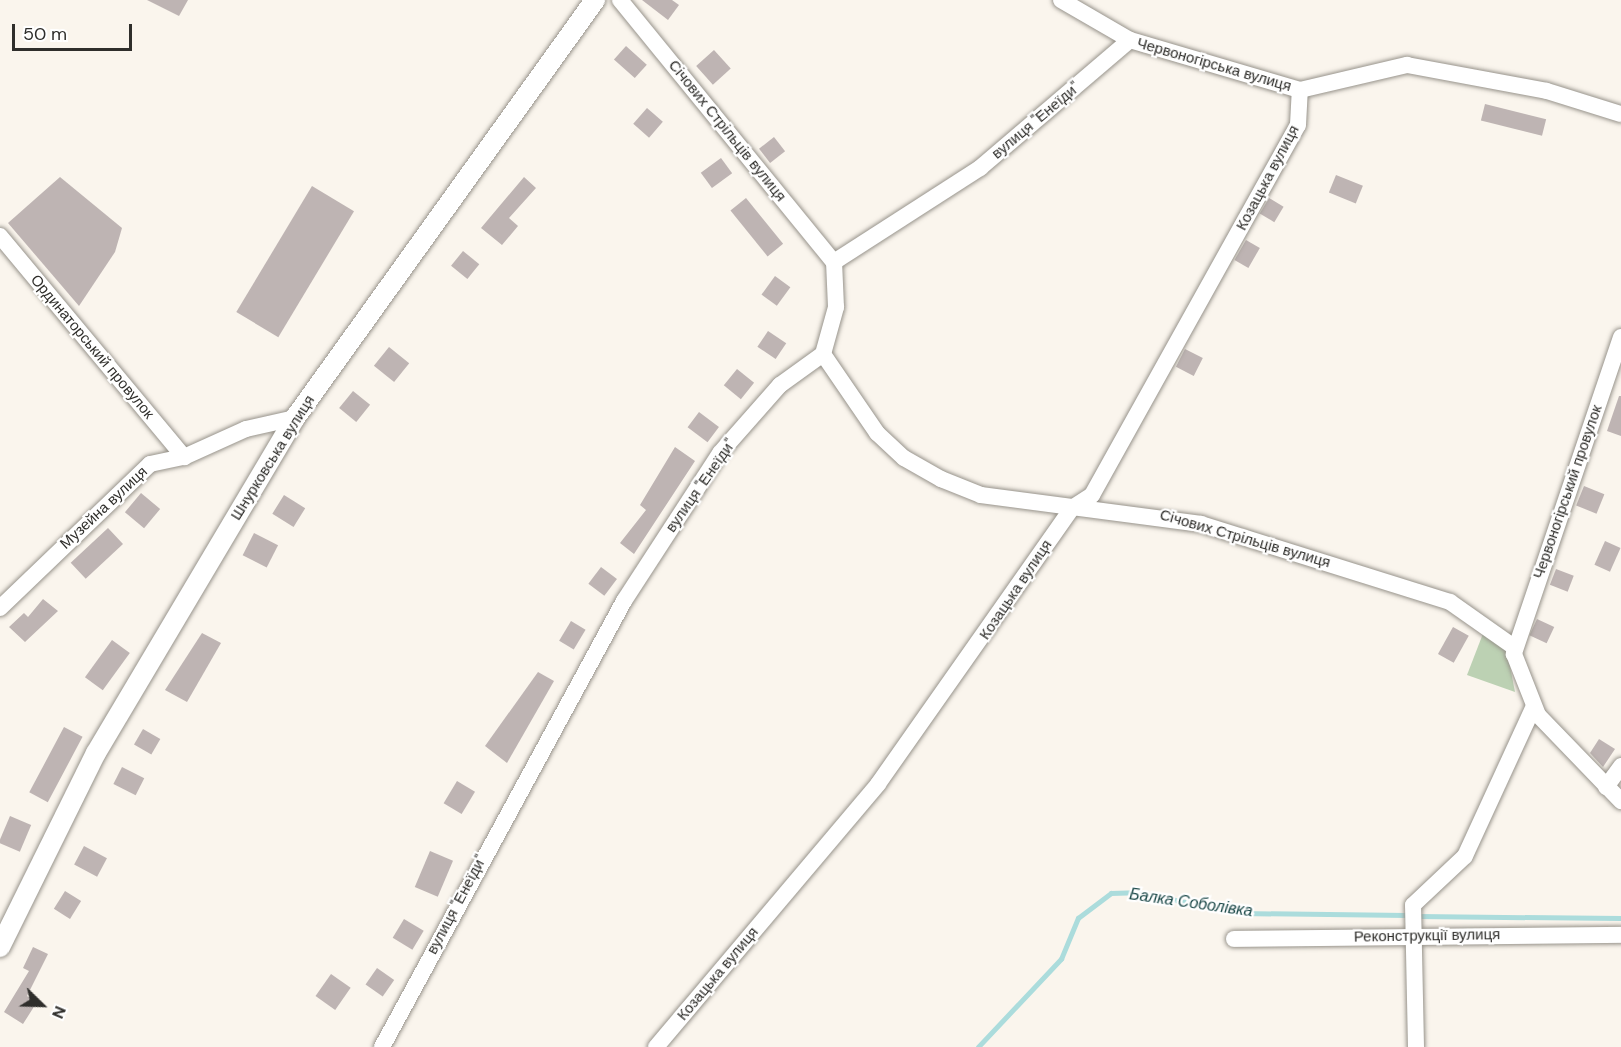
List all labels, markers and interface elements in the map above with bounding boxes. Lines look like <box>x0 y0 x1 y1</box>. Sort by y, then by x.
scale bar <box>15 12 135 50</box>
text: 50 m <box>23 22 67 46</box>
street label: Червоногірська вулиця <box>1135 34 1293 96</box>
street label: Січових Стрільців вулиця <box>664 57 790 205</box>
street label: вулиця "Енеїди" <box>988 79 1084 163</box>
street label: Козацька вулиця <box>1233 122 1303 234</box>
street label: Ординаторський провулок <box>26 271 158 423</box>
street label: Шнурковська вулиця <box>227 392 319 524</box>
street label: Червоногірський провулок <box>1530 403 1606 581</box>
street label: вулиця "Енеїди" <box>662 436 740 536</box>
street label: Музейна вулиця <box>57 463 151 553</box>
street label: Січових Стрільців вулиця <box>1158 506 1332 572</box>
street label: Козацька вулиця <box>976 537 1056 643</box>
street label: вулиця "Енеїди" <box>423 853 491 957</box>
water label: Балка Соболівка <box>1128 885 1254 921</box>
street label: Козацька вулиця <box>674 924 762 1024</box>
street label: Реконструкції вулиця <box>1354 926 1500 946</box>
north arrow <box>12 975 72 1035</box>
text: N <box>47 1003 71 1022</box>

